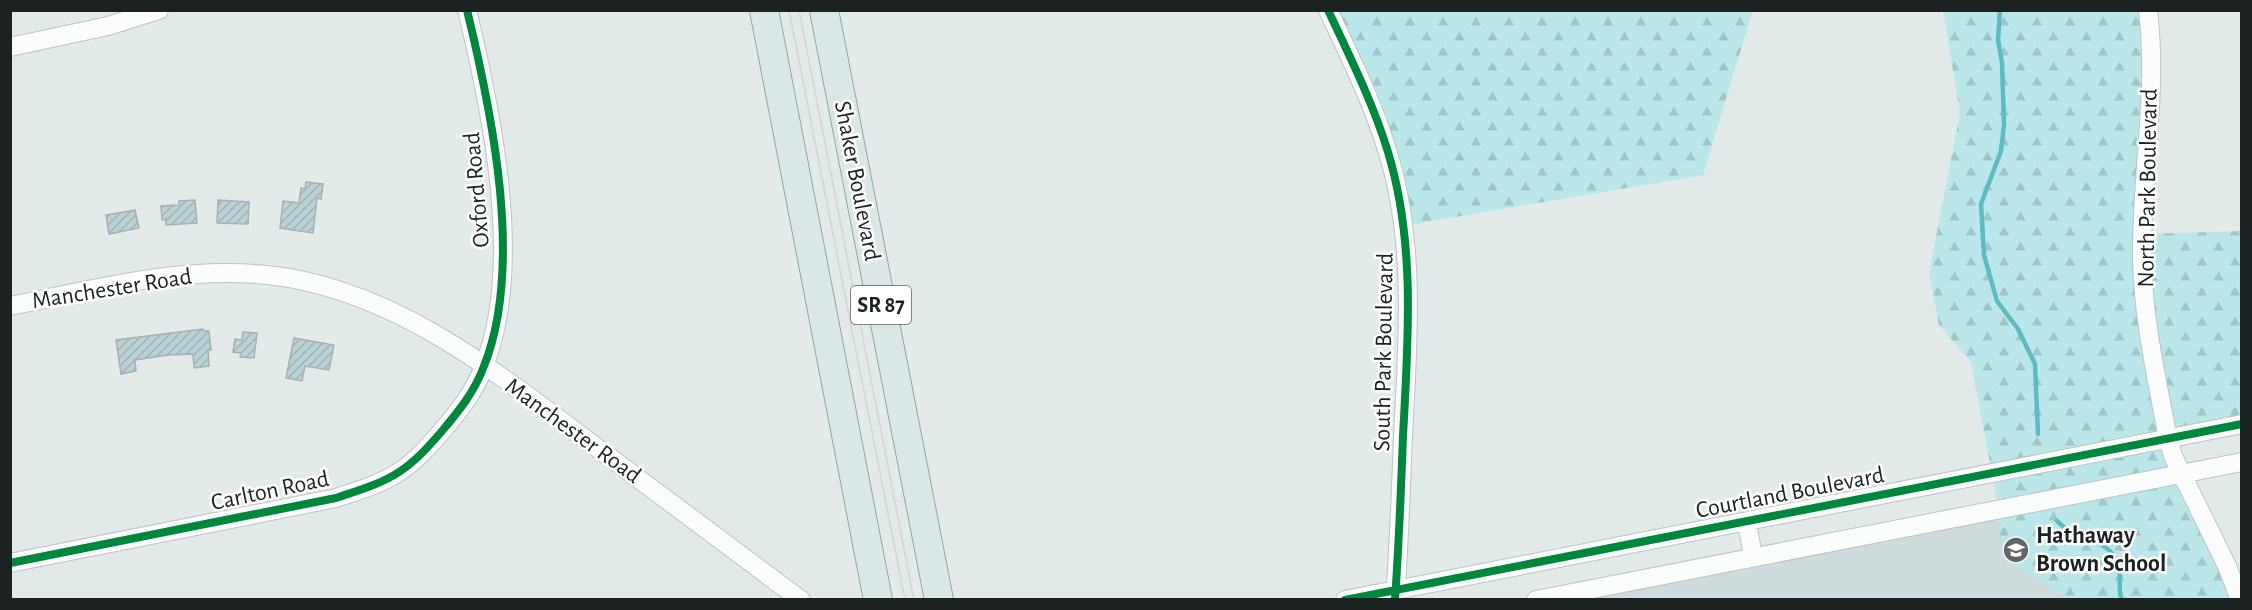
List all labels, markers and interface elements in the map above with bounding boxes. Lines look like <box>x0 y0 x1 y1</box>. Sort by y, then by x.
street label: North Park Boulevard <box>2134 88 2162 288</box>
street label: Shaker Boulevard <box>830 99 884 263</box>
street label: Oxford Road <box>460 131 494 249</box>
street label: South Park Boulevard <box>1370 252 1398 452</box>
street label: Manchester Road <box>30 265 194 313</box>
road number: SR 87 <box>851 286 911 324</box>
street label: Manchester Road <box>501 374 645 488</box>
street label: Courtland Boulevard <box>1694 463 1886 523</box>
street label: Carlton Road <box>209 467 331 515</box>
place label: Hathaway Brown School <box>2036 524 2166 576</box>
school or university icon: Hathaway Brown School <box>2001 535 2031 565</box>

